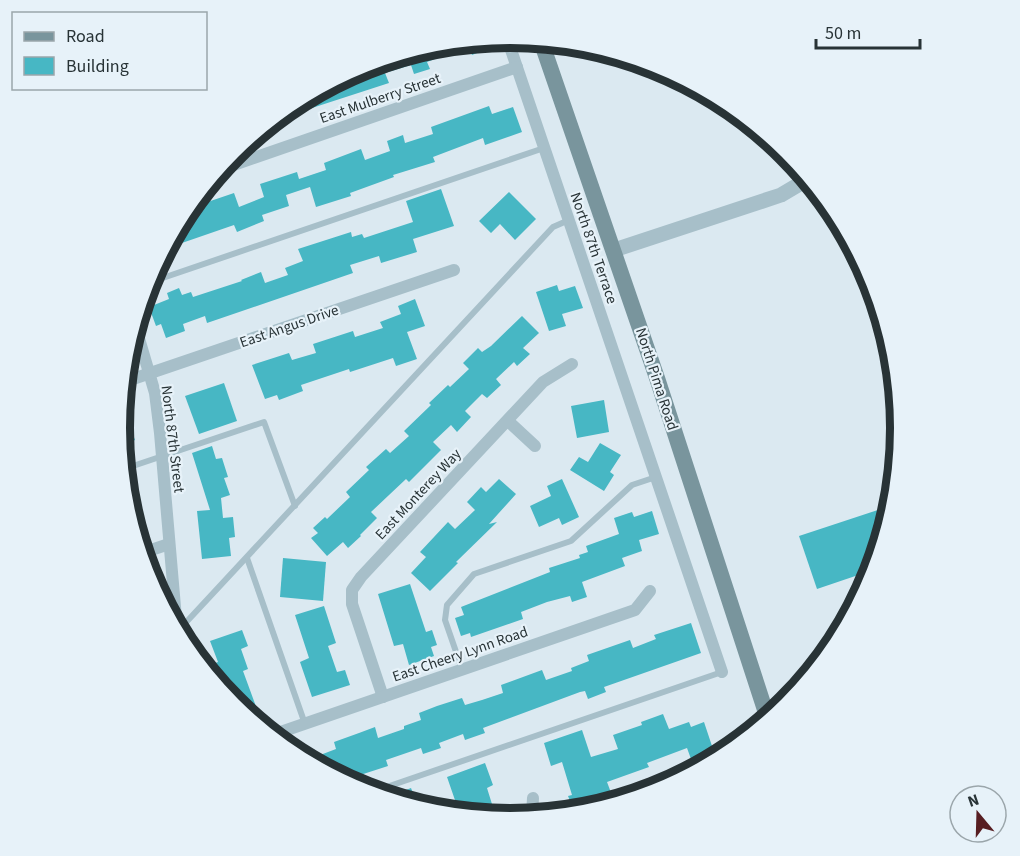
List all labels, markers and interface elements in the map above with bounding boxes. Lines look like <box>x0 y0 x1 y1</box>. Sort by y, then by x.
legend <box>12 12 207 90</box>
scale bar <box>816 12 920 50</box>
text: 50 m <box>825 21 861 46</box>
text: Road <box>66 24 105 49</box>
text: Building <box>66 54 129 79</box>
street label: East Mulberry Street <box>317 68 443 129</box>
street label: North 87th Terrace <box>565 190 622 307</box>
street label: East Angus Drive <box>237 300 341 353</box>
street label: North Pima Road <box>630 325 683 433</box>
street label: North 87th Street <box>156 384 190 494</box>
street label: East Monterey Way <box>371 444 466 545</box>
street label: East Cheery Lynn Road <box>390 621 531 688</box>
north arrow <box>948 784 1008 844</box>
text: N <box>965 789 982 813</box>

